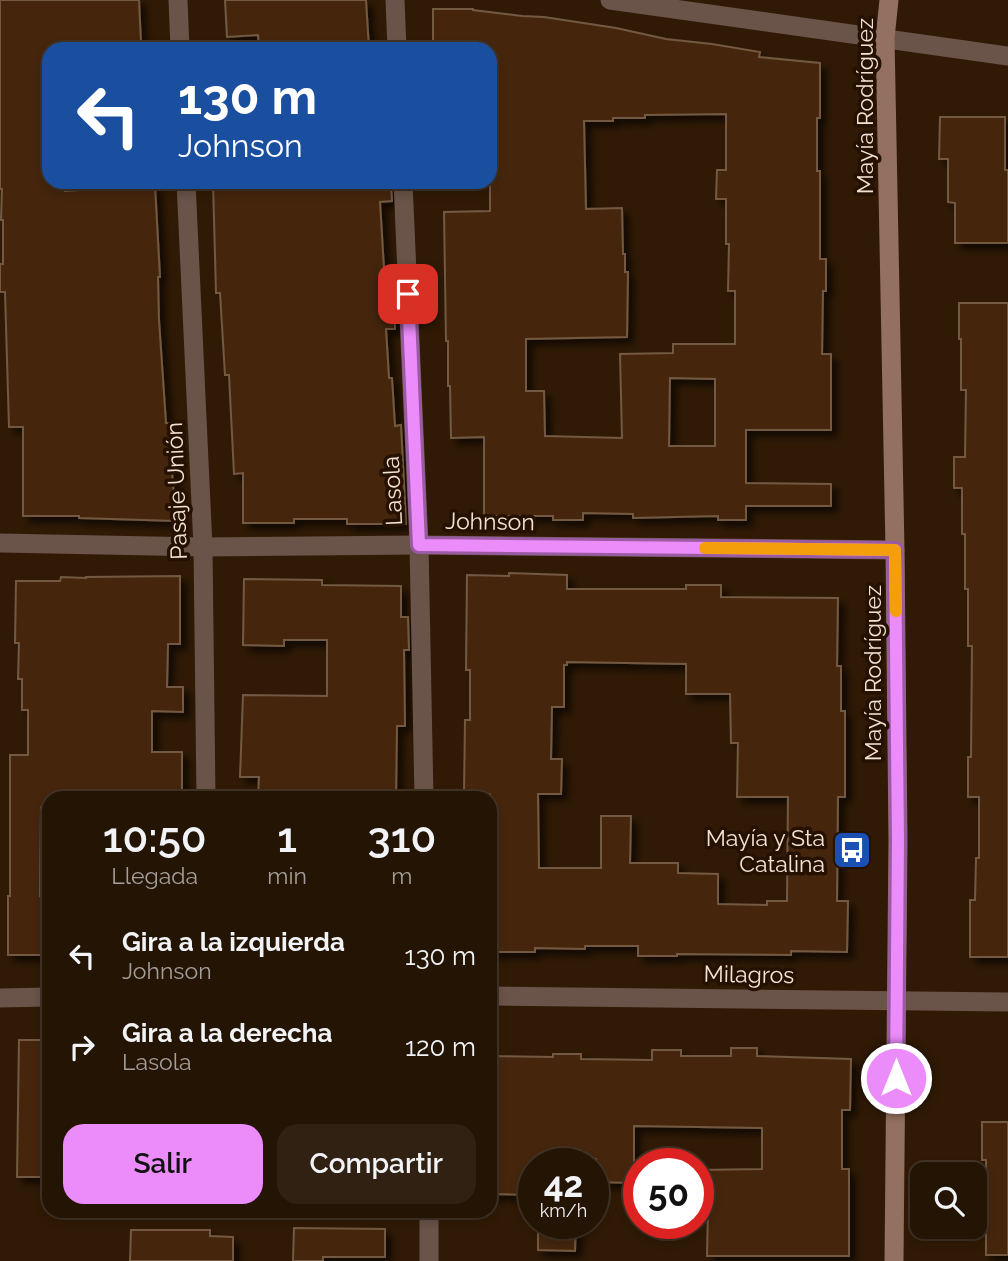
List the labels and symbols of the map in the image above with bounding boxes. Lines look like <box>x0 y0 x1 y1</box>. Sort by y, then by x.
street label: Mayía Rodríguez <box>851 18 878 194</box>
pin <box>378 264 438 324</box>
street label: Pasaje Unión <box>160 422 192 560</box>
street label: Lasola <box>377 456 407 526</box>
street label: Johnson <box>445 507 535 535</box>
street label: Mayía Rodríguez <box>859 585 886 761</box>
place label: Mayía y Sta Catalina <box>706 824 825 877</box>
bus stop icon: Mayía y Sta Catalina <box>831 829 873 871</box>
street label: Milagros <box>703 960 795 988</box>
position arrow <box>859 1041 933 1115</box>
speed limit sign: 50 <box>623 1148 714 1239</box>

